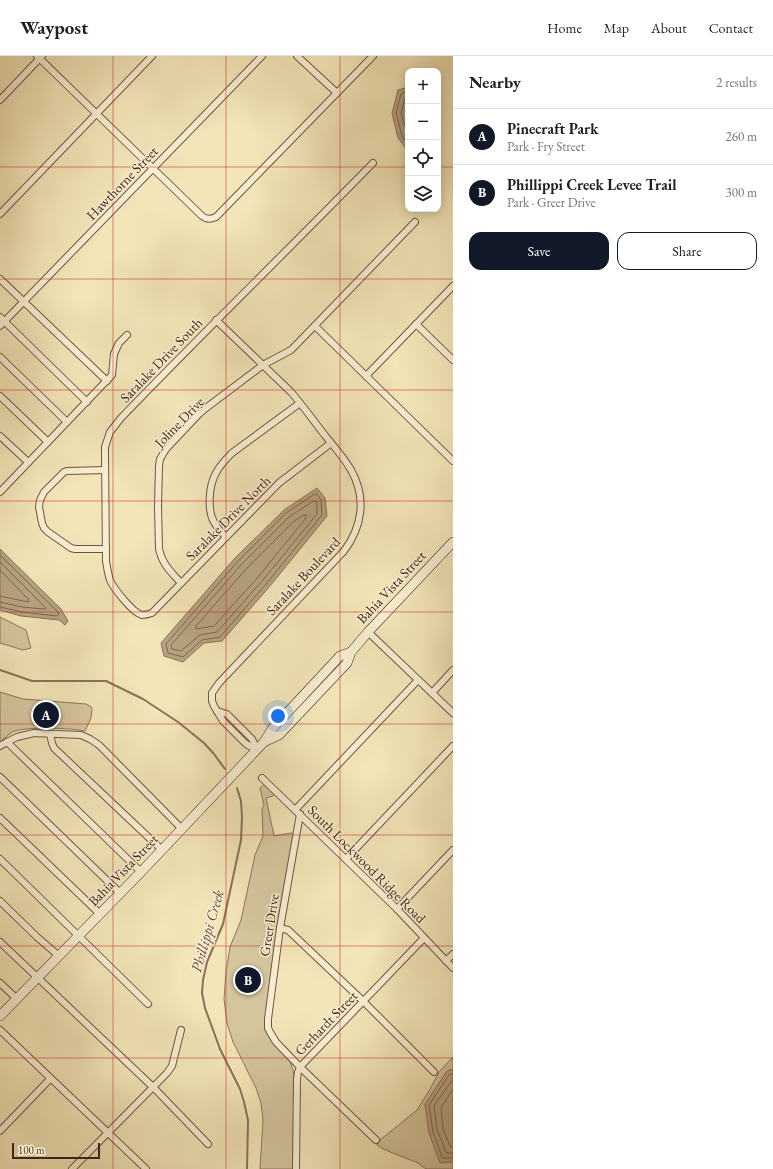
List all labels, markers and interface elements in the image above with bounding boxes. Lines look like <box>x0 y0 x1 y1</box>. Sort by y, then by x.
text: Waypost <box>20 15 88 40</box>
text: Home <box>547 19 582 37</box>
text: Map <box>604 19 629 37</box>
text: About <box>651 19 687 37</box>
text: Contact <box>709 19 753 37</box>
map controls <box>405 68 441 212</box>
button: + <box>405 68 441 104</box>
text: Nearby <box>469 71 521 93</box>
text: 2 results <box>716 74 757 91</box>
button: − <box>405 104 441 140</box>
text: Pinecraft Park <box>507 119 598 138</box>
text: A <box>477 128 487 145</box>
text: 260 m <box>726 128 757 145</box>
text: Park · Fry Street <box>507 138 585 155</box>
button: locate <box>405 140 441 176</box>
street label: Hawthorne Street <box>82 142 162 224</box>
text: Phillippi Creek Levee Trail <box>507 175 676 194</box>
button: layers <box>405 176 441 212</box>
text: B <box>478 184 486 201</box>
text: 300 m <box>726 184 757 201</box>
text: Park · Greer Drive <box>507 194 596 211</box>
button: Save <box>469 232 609 270</box>
button: Share <box>617 232 757 270</box>
street label: Saralake Drive South <box>116 314 206 406</box>
street label: Joline Drive <box>150 392 208 452</box>
street label: Saralake Drive North <box>182 472 274 564</box>
street label: Saralake Boulevard <box>262 532 345 619</box>
street label: Bahia Vista Street <box>353 546 430 627</box>
pin: A <box>33 700 59 730</box>
your location <box>268 706 288 726</box>
street label: South Lockwood Ridge Road <box>304 801 430 927</box>
street label: Bahia Vista Street <box>84 830 162 910</box>
water label: Phillippi Creek <box>186 887 228 974</box>
street label: Greer Drive <box>255 892 283 958</box>
pin: B <box>235 965 261 995</box>
street label: Gerhardt Street <box>291 987 362 1059</box>
scale bar <box>12 1141 100 1160</box>
text: 100 m <box>18 1143 45 1157</box>

